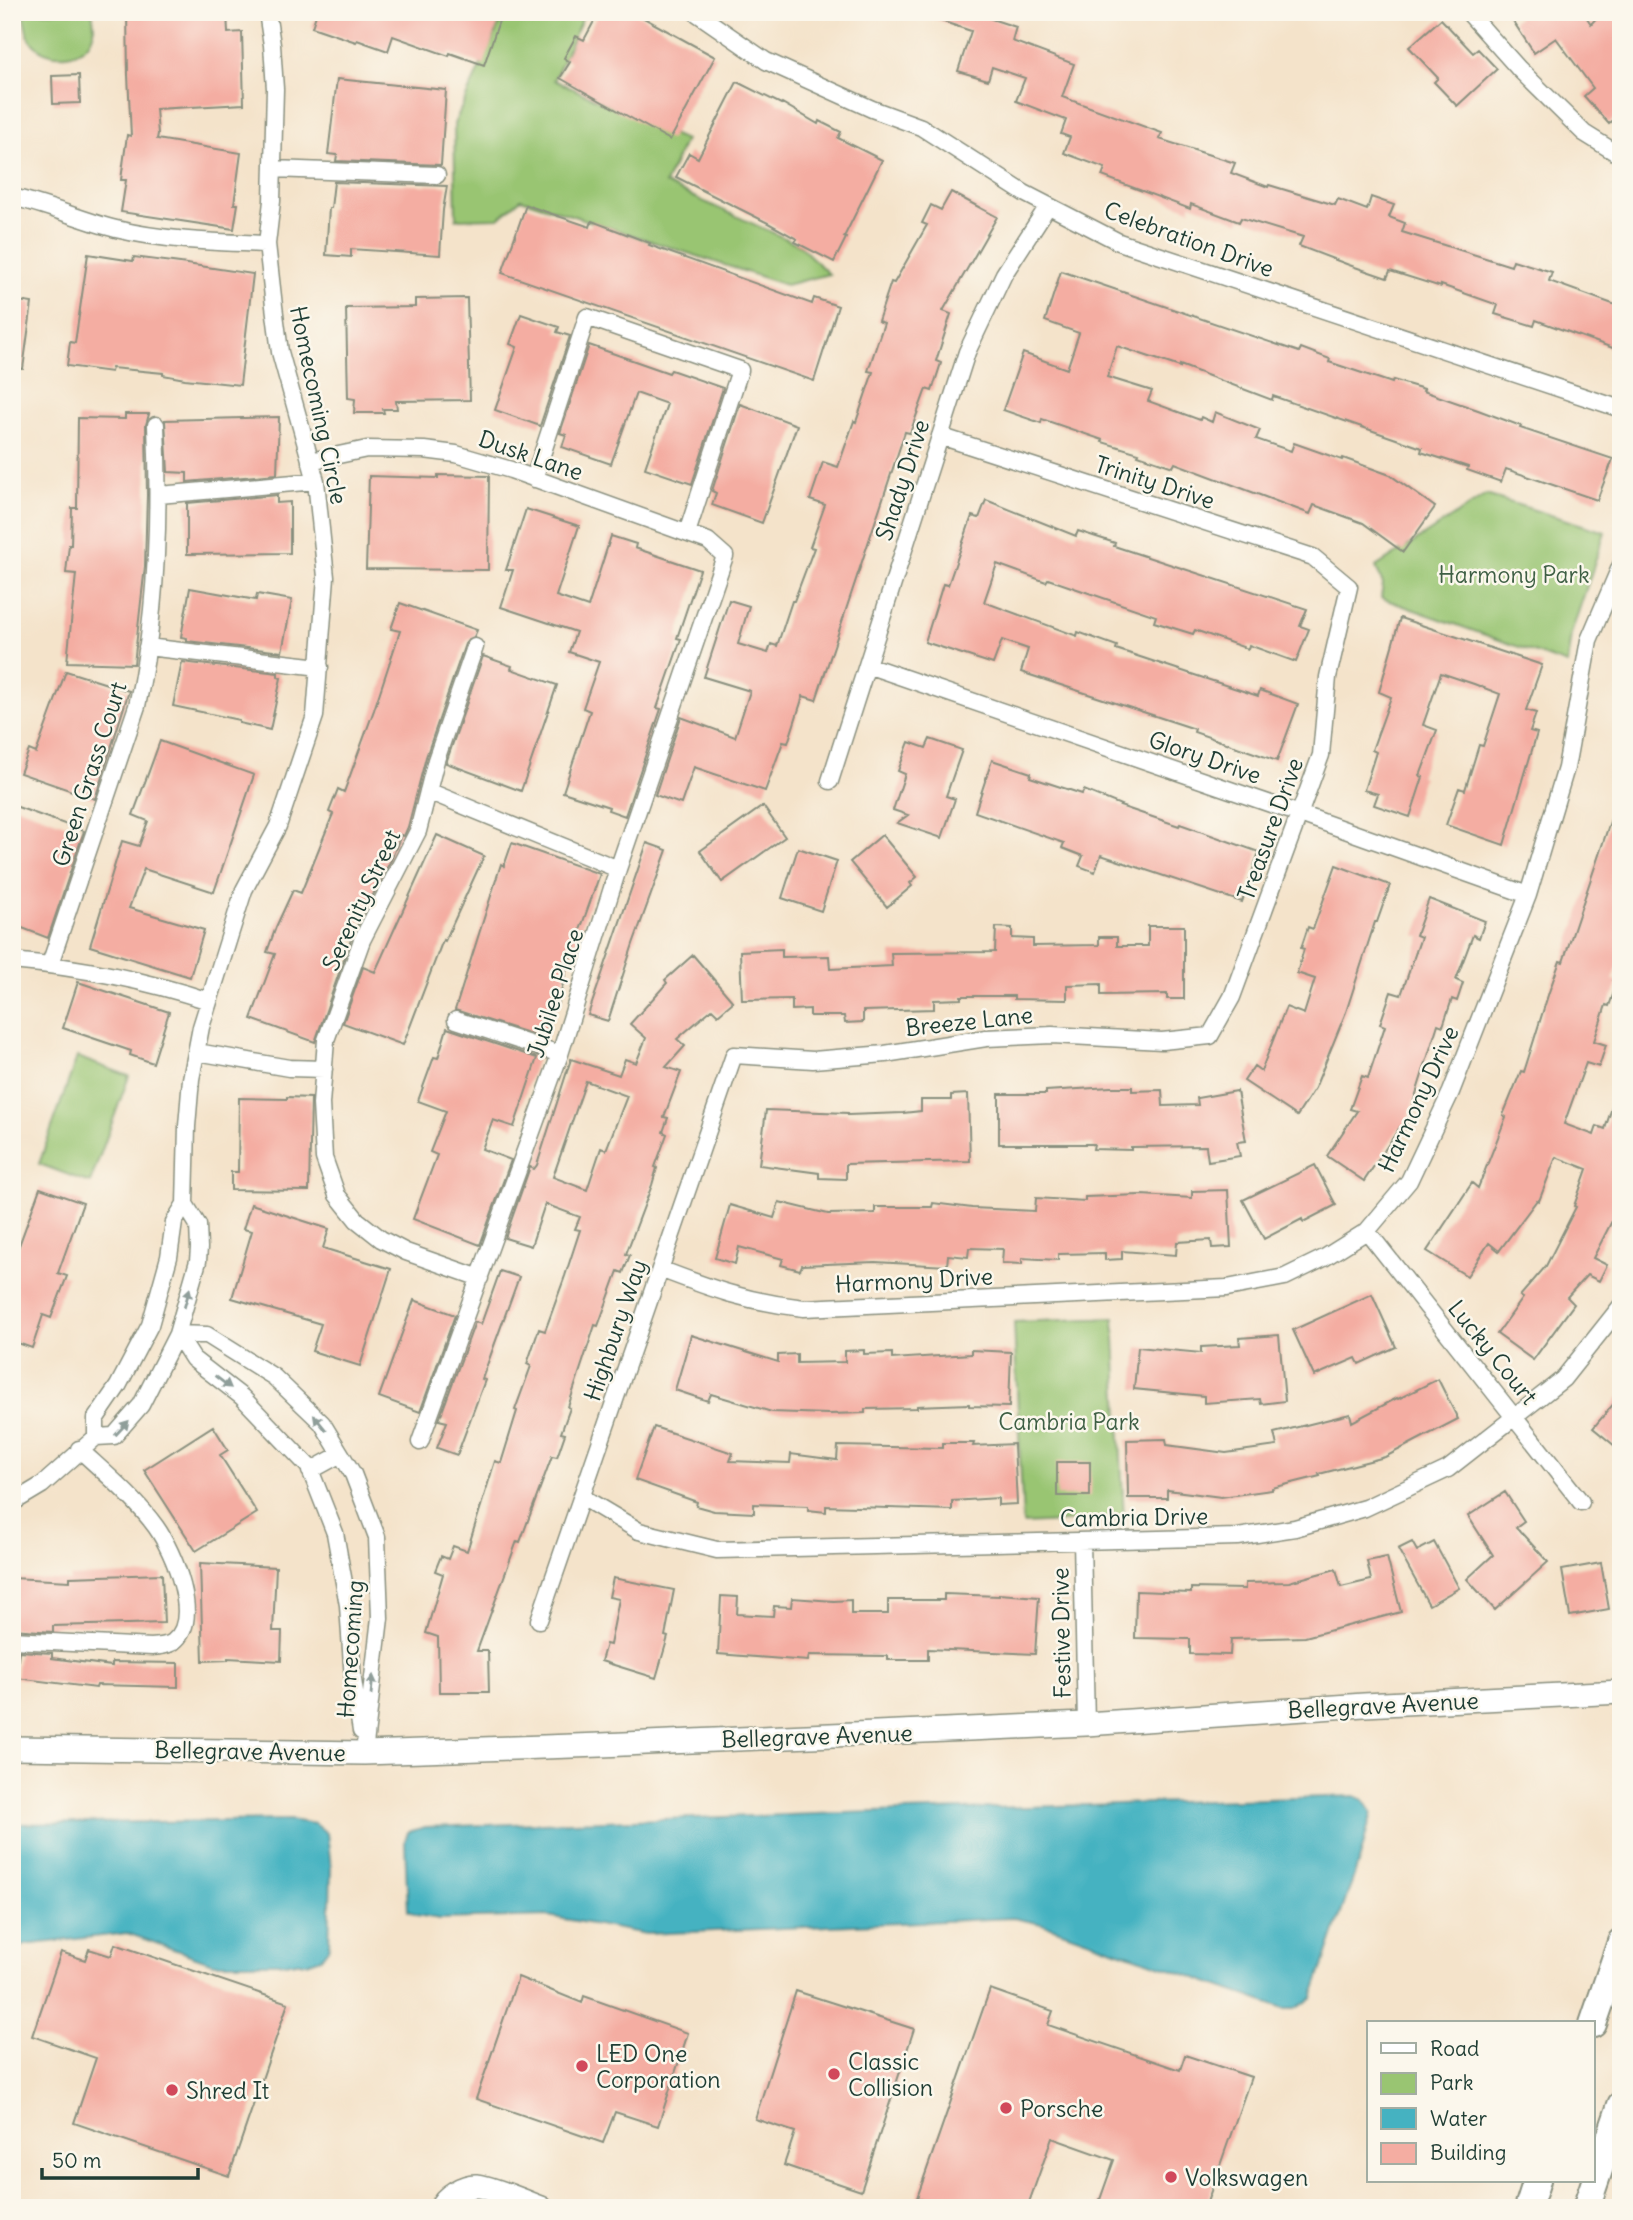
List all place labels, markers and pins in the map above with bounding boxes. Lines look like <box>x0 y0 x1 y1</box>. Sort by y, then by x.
place label: LED One Corporation <box>596 2039 721 2094</box>
place label: Classic Collision <box>848 2047 933 2102</box>
marker: LED One Corporation <box>574 2058 590 2074</box>
marker: Classic Collision <box>826 2066 842 2082</box>
place label: Shred It <box>186 2076 270 2105</box>
marker: Shred It <box>164 2082 180 2098</box>
place label: Porsche <box>1020 2094 1104 2123</box>
marker: Porsche <box>998 2100 1014 2116</box>
place label: Volkswagen <box>1185 2163 1308 2192</box>
marker: Volkswagen <box>1163 2169 1179 2185</box>

